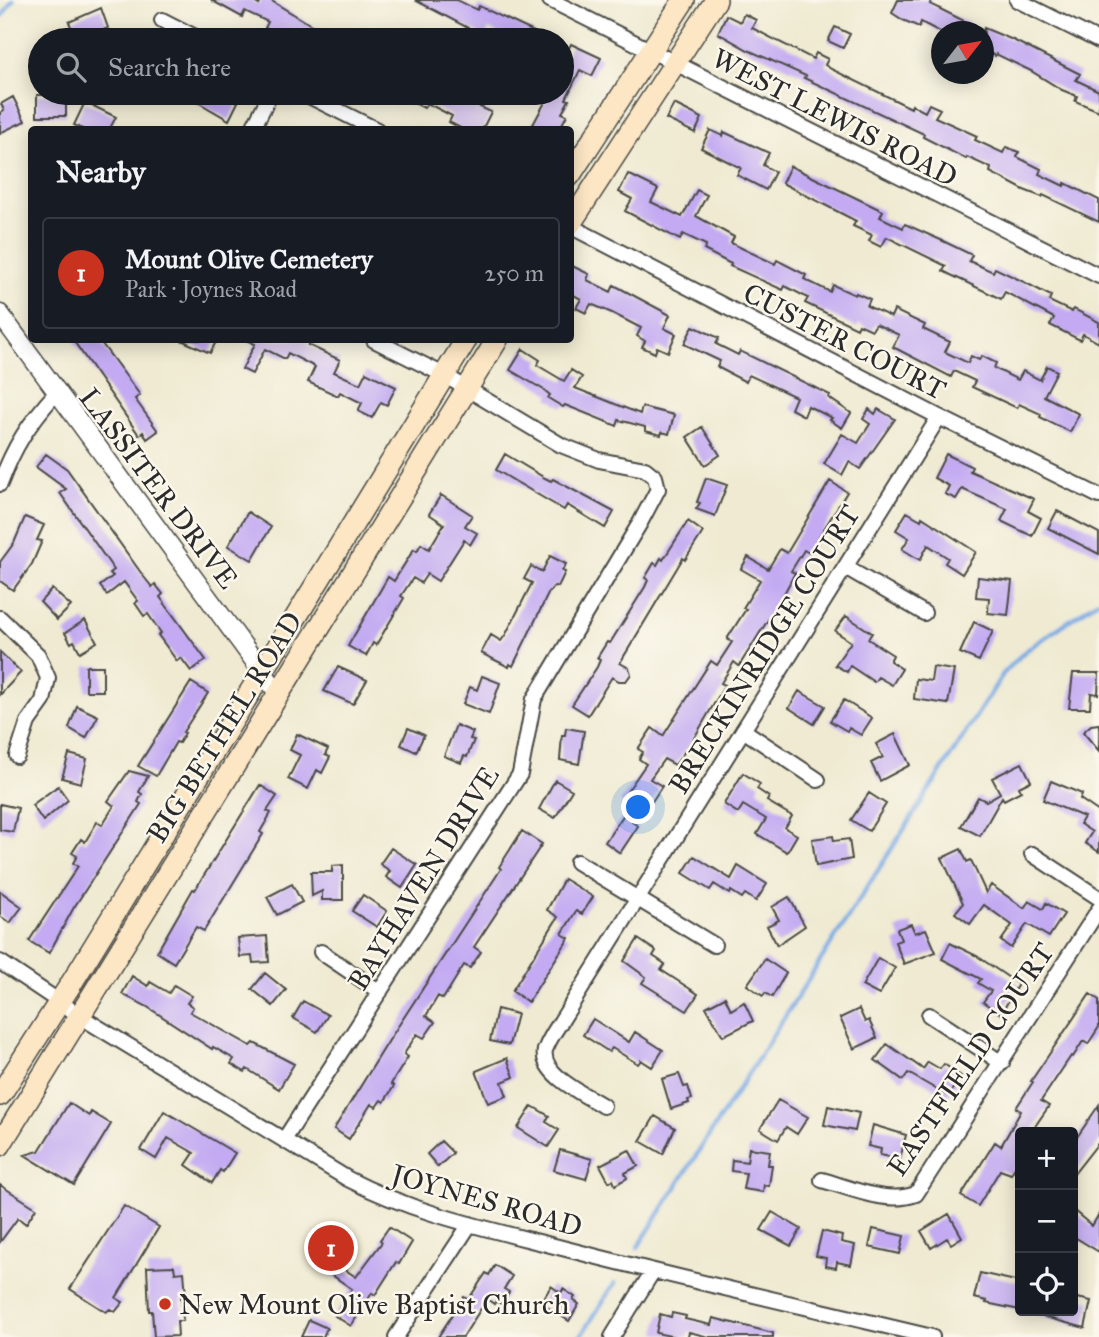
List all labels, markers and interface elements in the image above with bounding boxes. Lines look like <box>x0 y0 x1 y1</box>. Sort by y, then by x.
north arrow <box>931 21 994 84</box>
search box <box>28 28 574 105</box>
street label: WEST LEWIS ROAD <box>706 41 963 194</box>
icon: search <box>52 48 90 86</box>
text: Search here <box>108 51 231 83</box>
text: Nearby <box>56 154 146 190</box>
text: Mount Olive Cemetery <box>125 243 373 275</box>
text: 1 <box>76 259 86 287</box>
text: 250 m <box>484 259 544 287</box>
text: Park · Joynes Road <box>125 275 297 303</box>
street label: CUSTER COURT <box>738 275 952 408</box>
street label: LASSITER DRIVE <box>72 381 246 596</box>
street label: BRECKINRIDGE COURT <box>661 498 868 800</box>
street label: BIG BETHEL ROAD <box>139 605 310 849</box>
street label: BAYHAVEN DRIVE <box>340 760 507 997</box>
your location <box>621 790 655 824</box>
street label: EASTFIELD COURT <box>879 936 1062 1183</box>
map controls <box>1015 1127 1078 1316</box>
button: + <box>1015 1127 1078 1190</box>
street label: JOYNES ROAD <box>385 1156 586 1244</box>
button: − <box>1015 1190 1078 1253</box>
pin: 1 <box>308 1222 354 1274</box>
button: locate <box>1015 1253 1078 1316</box>
place label: New Mount Olive Baptist Church <box>179 1287 570 1322</box>
marker: New Mount Olive Baptist Church <box>157 1296 173 1312</box>

